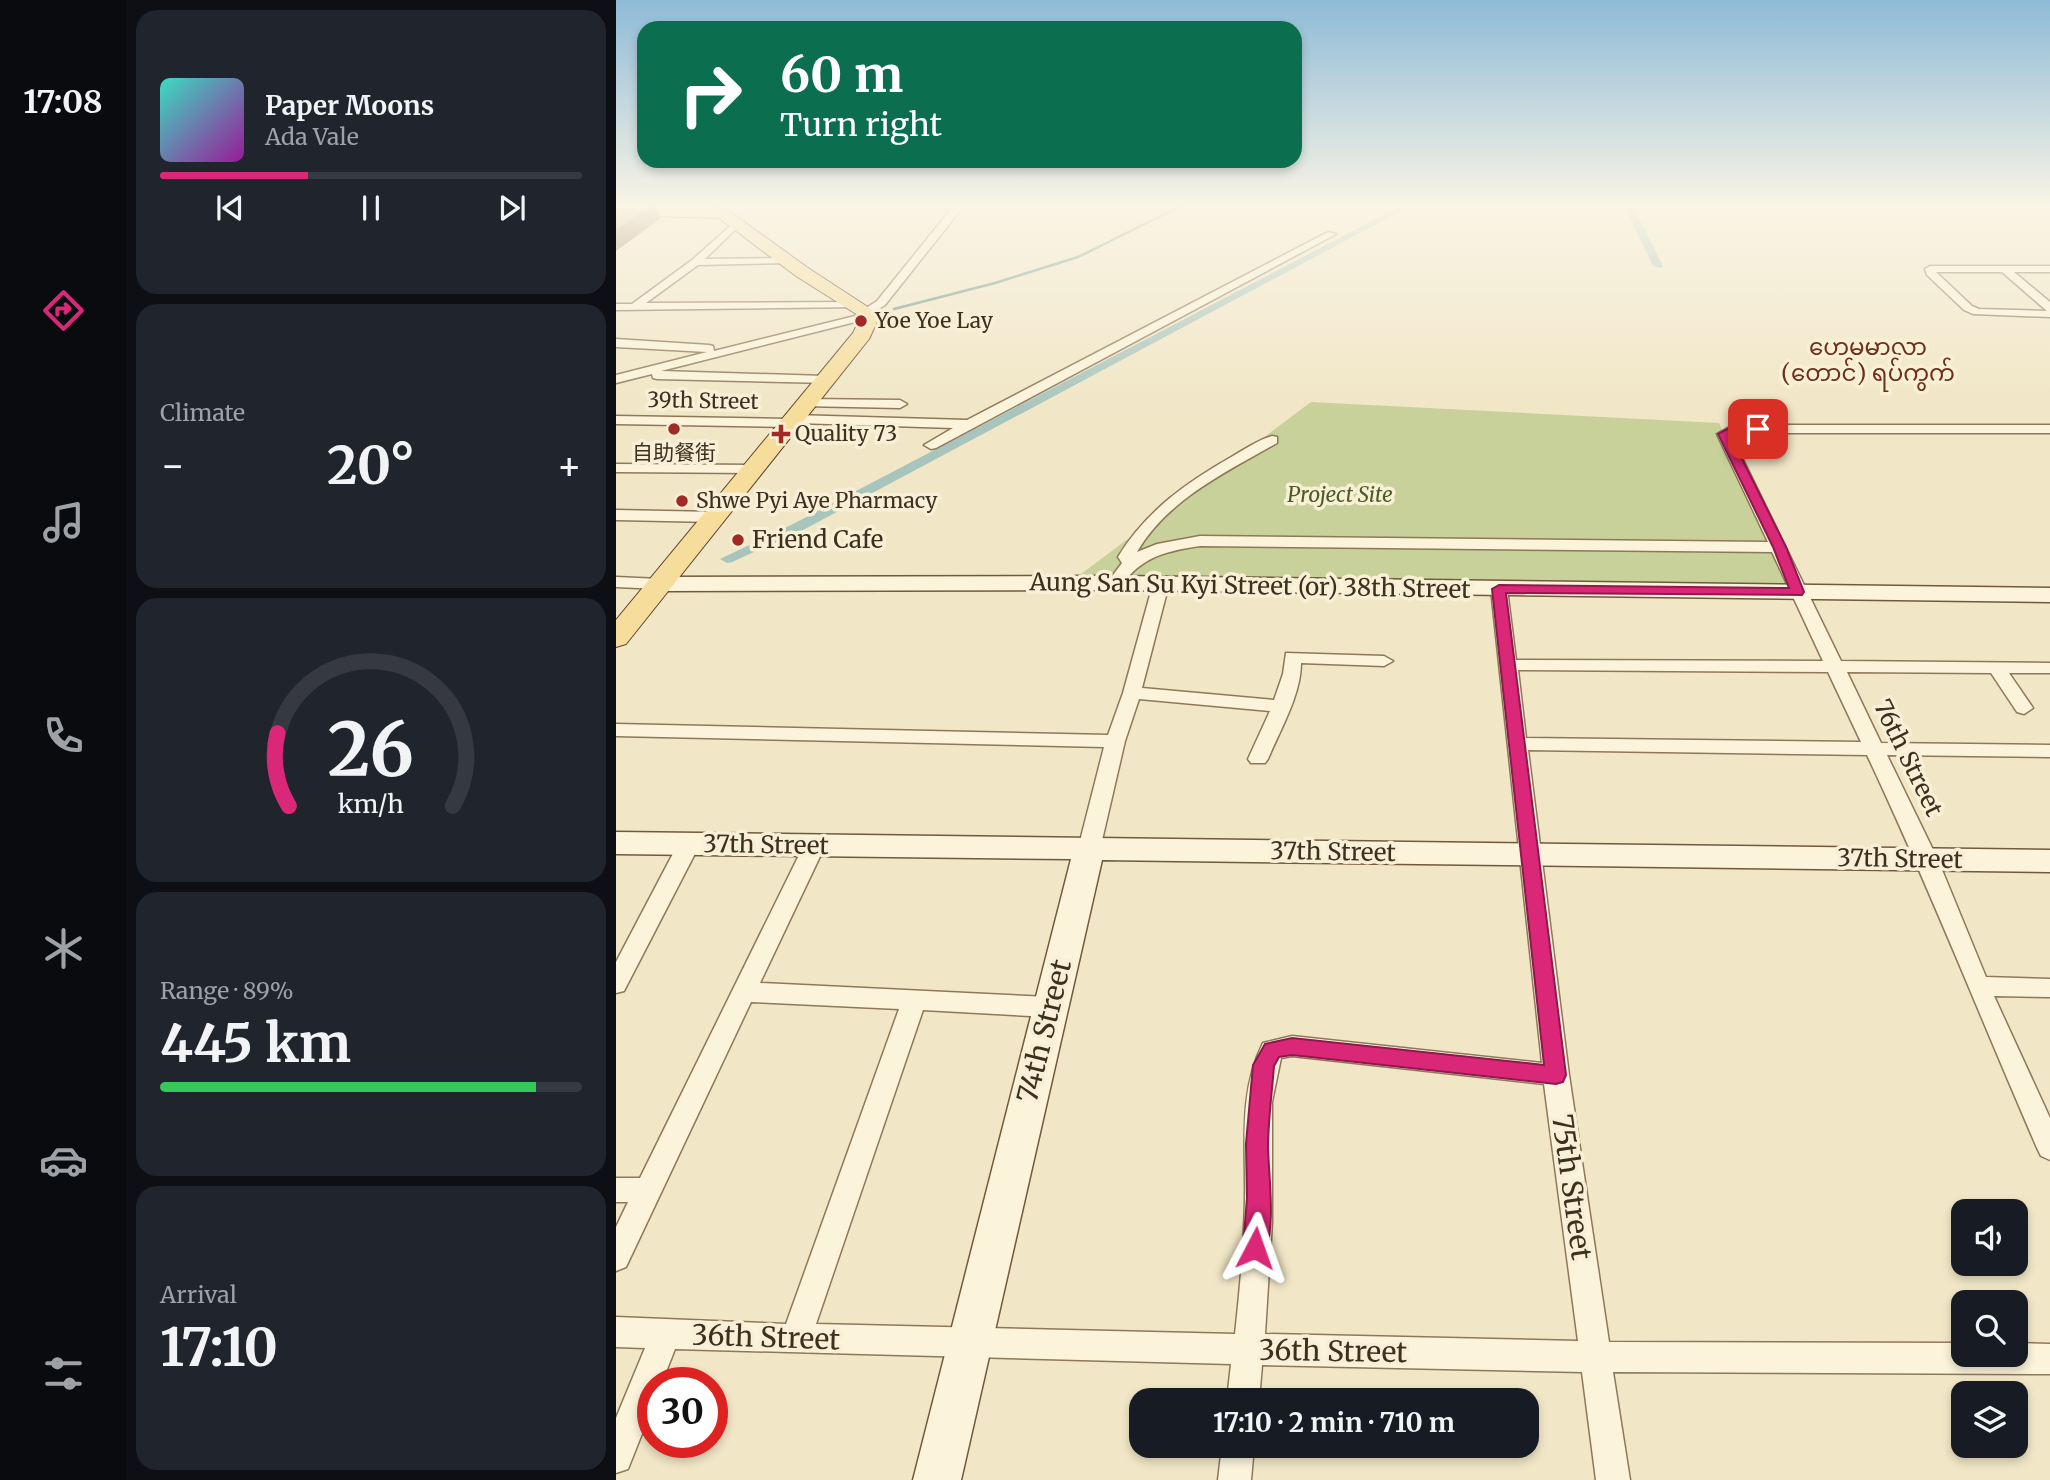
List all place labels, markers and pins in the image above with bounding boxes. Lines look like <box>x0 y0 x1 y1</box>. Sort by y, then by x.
place label: Yoe Yoe Lay <box>874 307 994 334</box>
marker: Yoe Yoe Lay <box>853 313 869 329</box>
pin <box>1728 399 1788 459</box>
place label: Quality 73 <box>795 420 897 447</box>
marker: 自助餐街 <box>666 421 682 437</box>
marker: Quality 73 <box>773 426 789 442</box>
place label: 自助餐街 <box>632 439 716 466</box>
place label: Shwe Pyi Aye Pharmacy <box>696 487 938 514</box>
marker: Shwe Pyi Aye Pharmacy <box>674 493 690 509</box>
place label: Friend Cafe <box>752 524 883 555</box>
marker: Friend Cafe <box>730 532 746 548</box>

